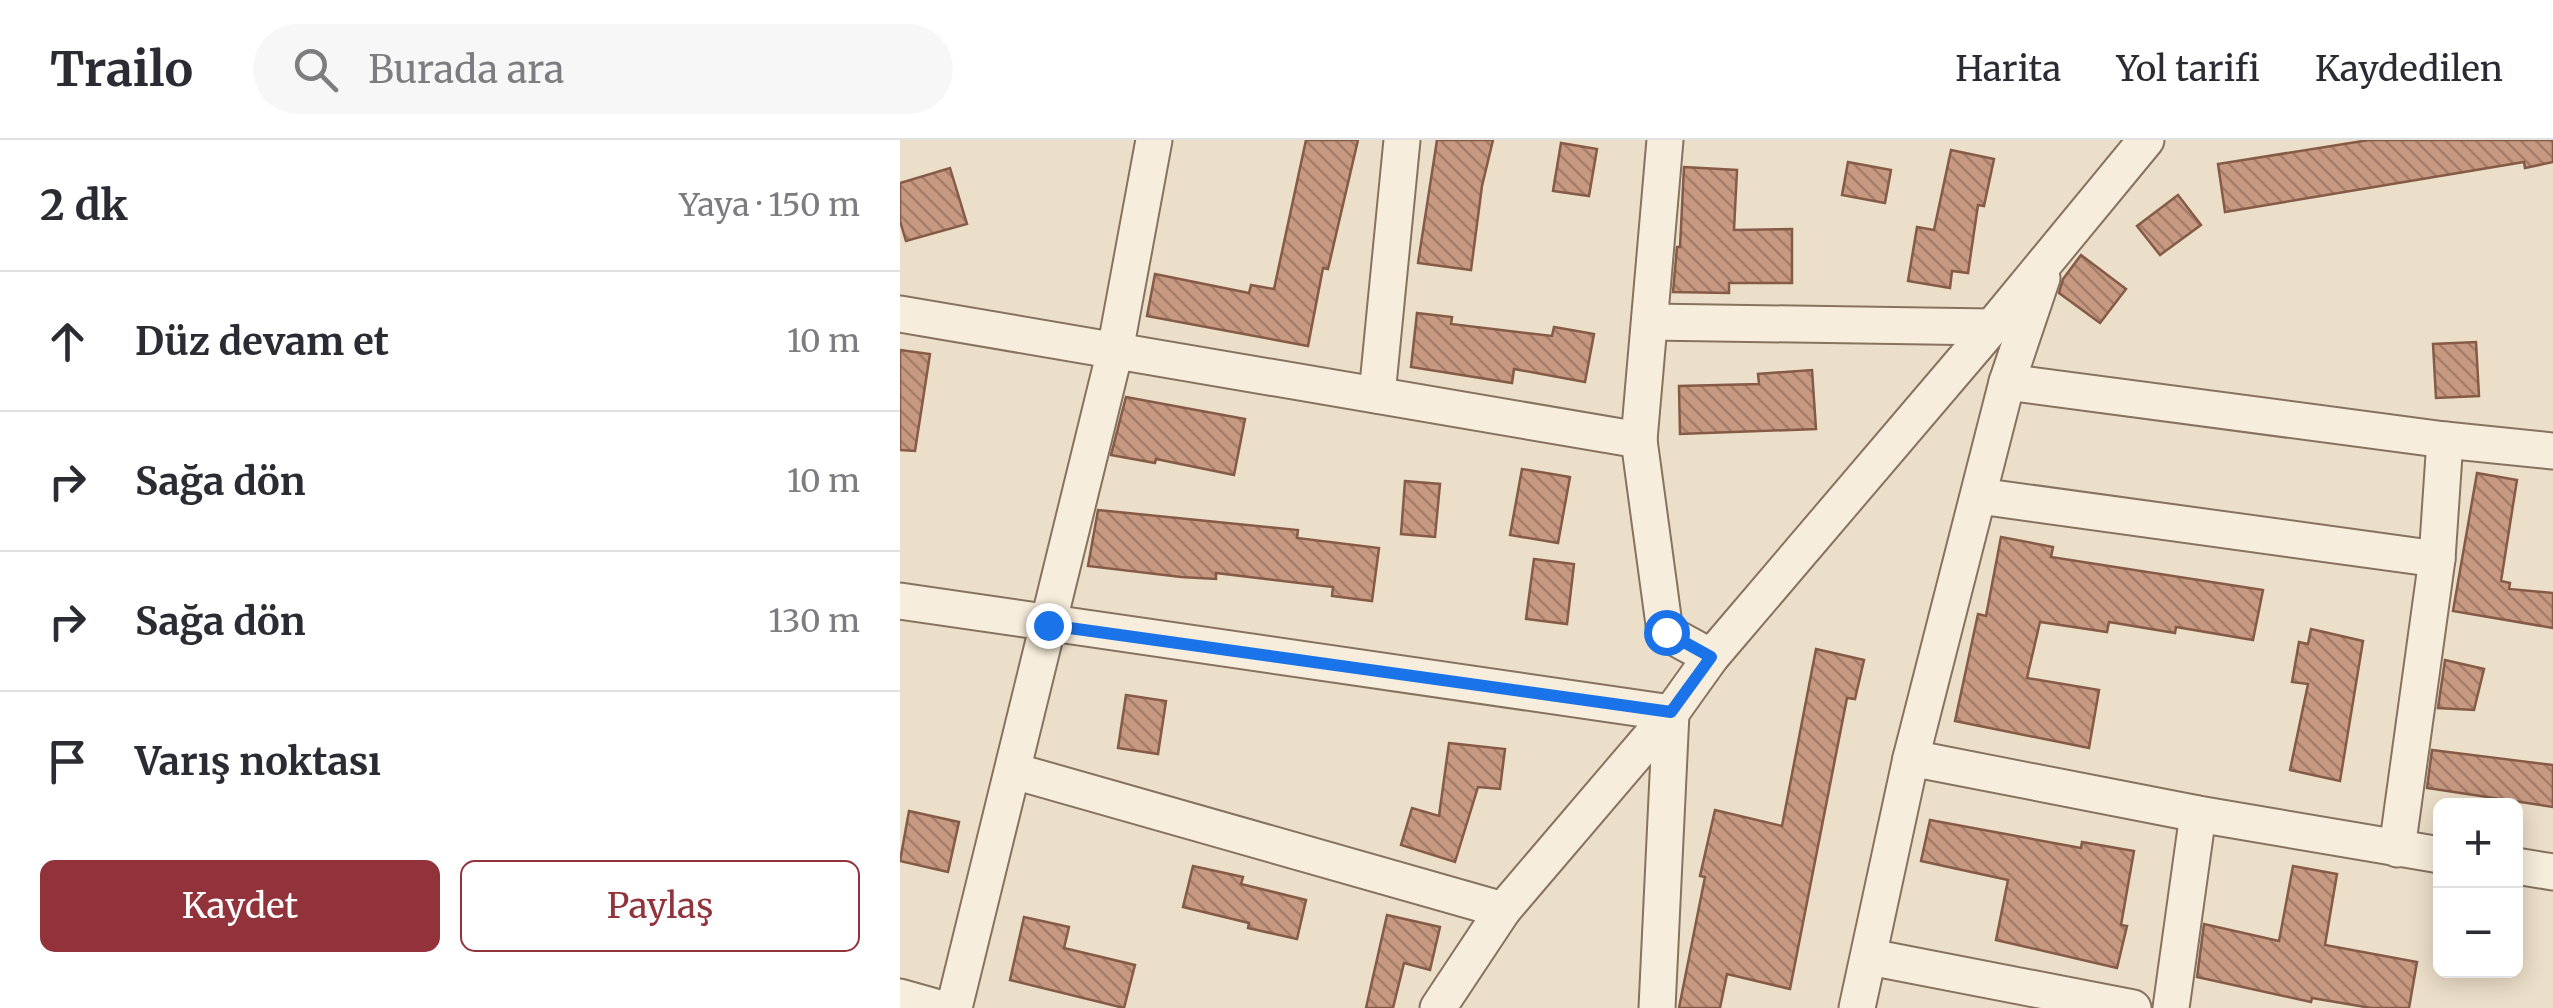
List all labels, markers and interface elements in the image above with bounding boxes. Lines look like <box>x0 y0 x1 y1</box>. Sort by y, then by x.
search box <box>253 24 953 114</box>
text: Trailo <box>50 39 193 99</box>
icon: search <box>288 42 343 97</box>
text: Burada ara <box>368 46 564 93</box>
text: Harita <box>1955 47 2061 91</box>
text: Yol tarifi <box>2116 47 2260 91</box>
text: Kaydedilen <box>2315 47 2503 91</box>
text: 2 dk <box>40 179 128 231</box>
text: Yaya · 150 m <box>679 185 860 225</box>
icon: ahead <box>40 314 95 369</box>
text: Düz devam et <box>135 318 389 365</box>
text: 10 m <box>787 321 860 361</box>
icon: right <box>40 454 95 509</box>
text: Sağa dön <box>135 458 306 505</box>
text: 10 m <box>787 461 860 501</box>
icon: right <box>40 594 95 649</box>
text: Sağa dön <box>135 598 306 645</box>
text: 130 m <box>768 601 860 641</box>
route end <box>1026 603 1072 649</box>
route start <box>1644 610 1690 656</box>
icon: arrive <box>40 734 95 789</box>
text: Varış noktası <box>135 738 381 785</box>
map controls <box>2433 798 2523 978</box>
button: + <box>2433 798 2523 888</box>
button: Kaydet <box>40 860 440 952</box>
button: Paylaş <box>460 860 860 952</box>
button: − <box>2433 888 2523 978</box>

